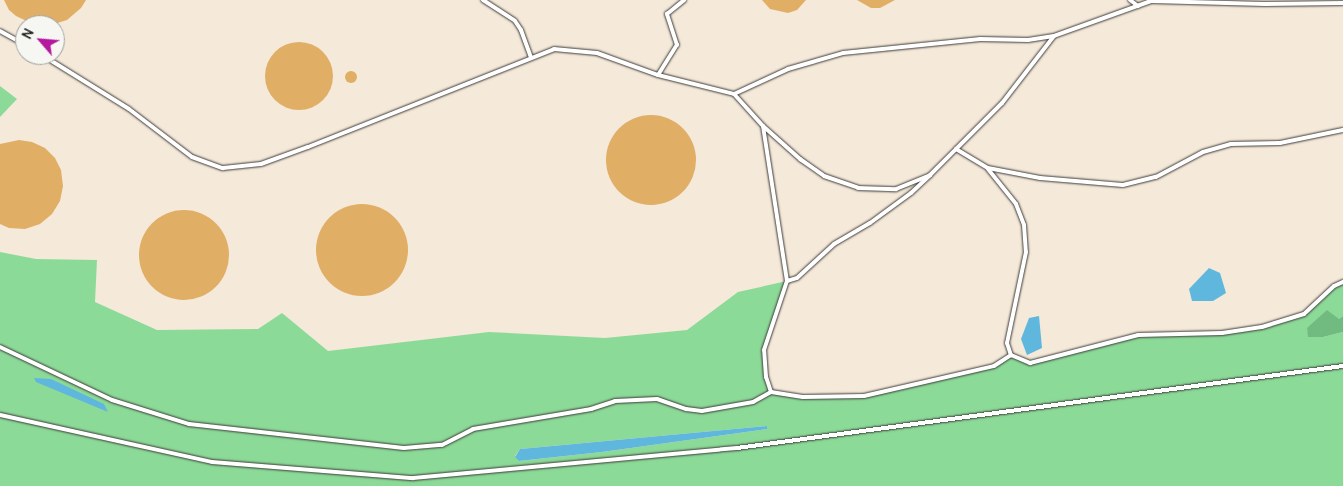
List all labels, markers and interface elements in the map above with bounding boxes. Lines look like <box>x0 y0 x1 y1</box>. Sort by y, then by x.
north arrow <box>15 15 65 65</box>
text: N <box>17 25 38 42</box>

